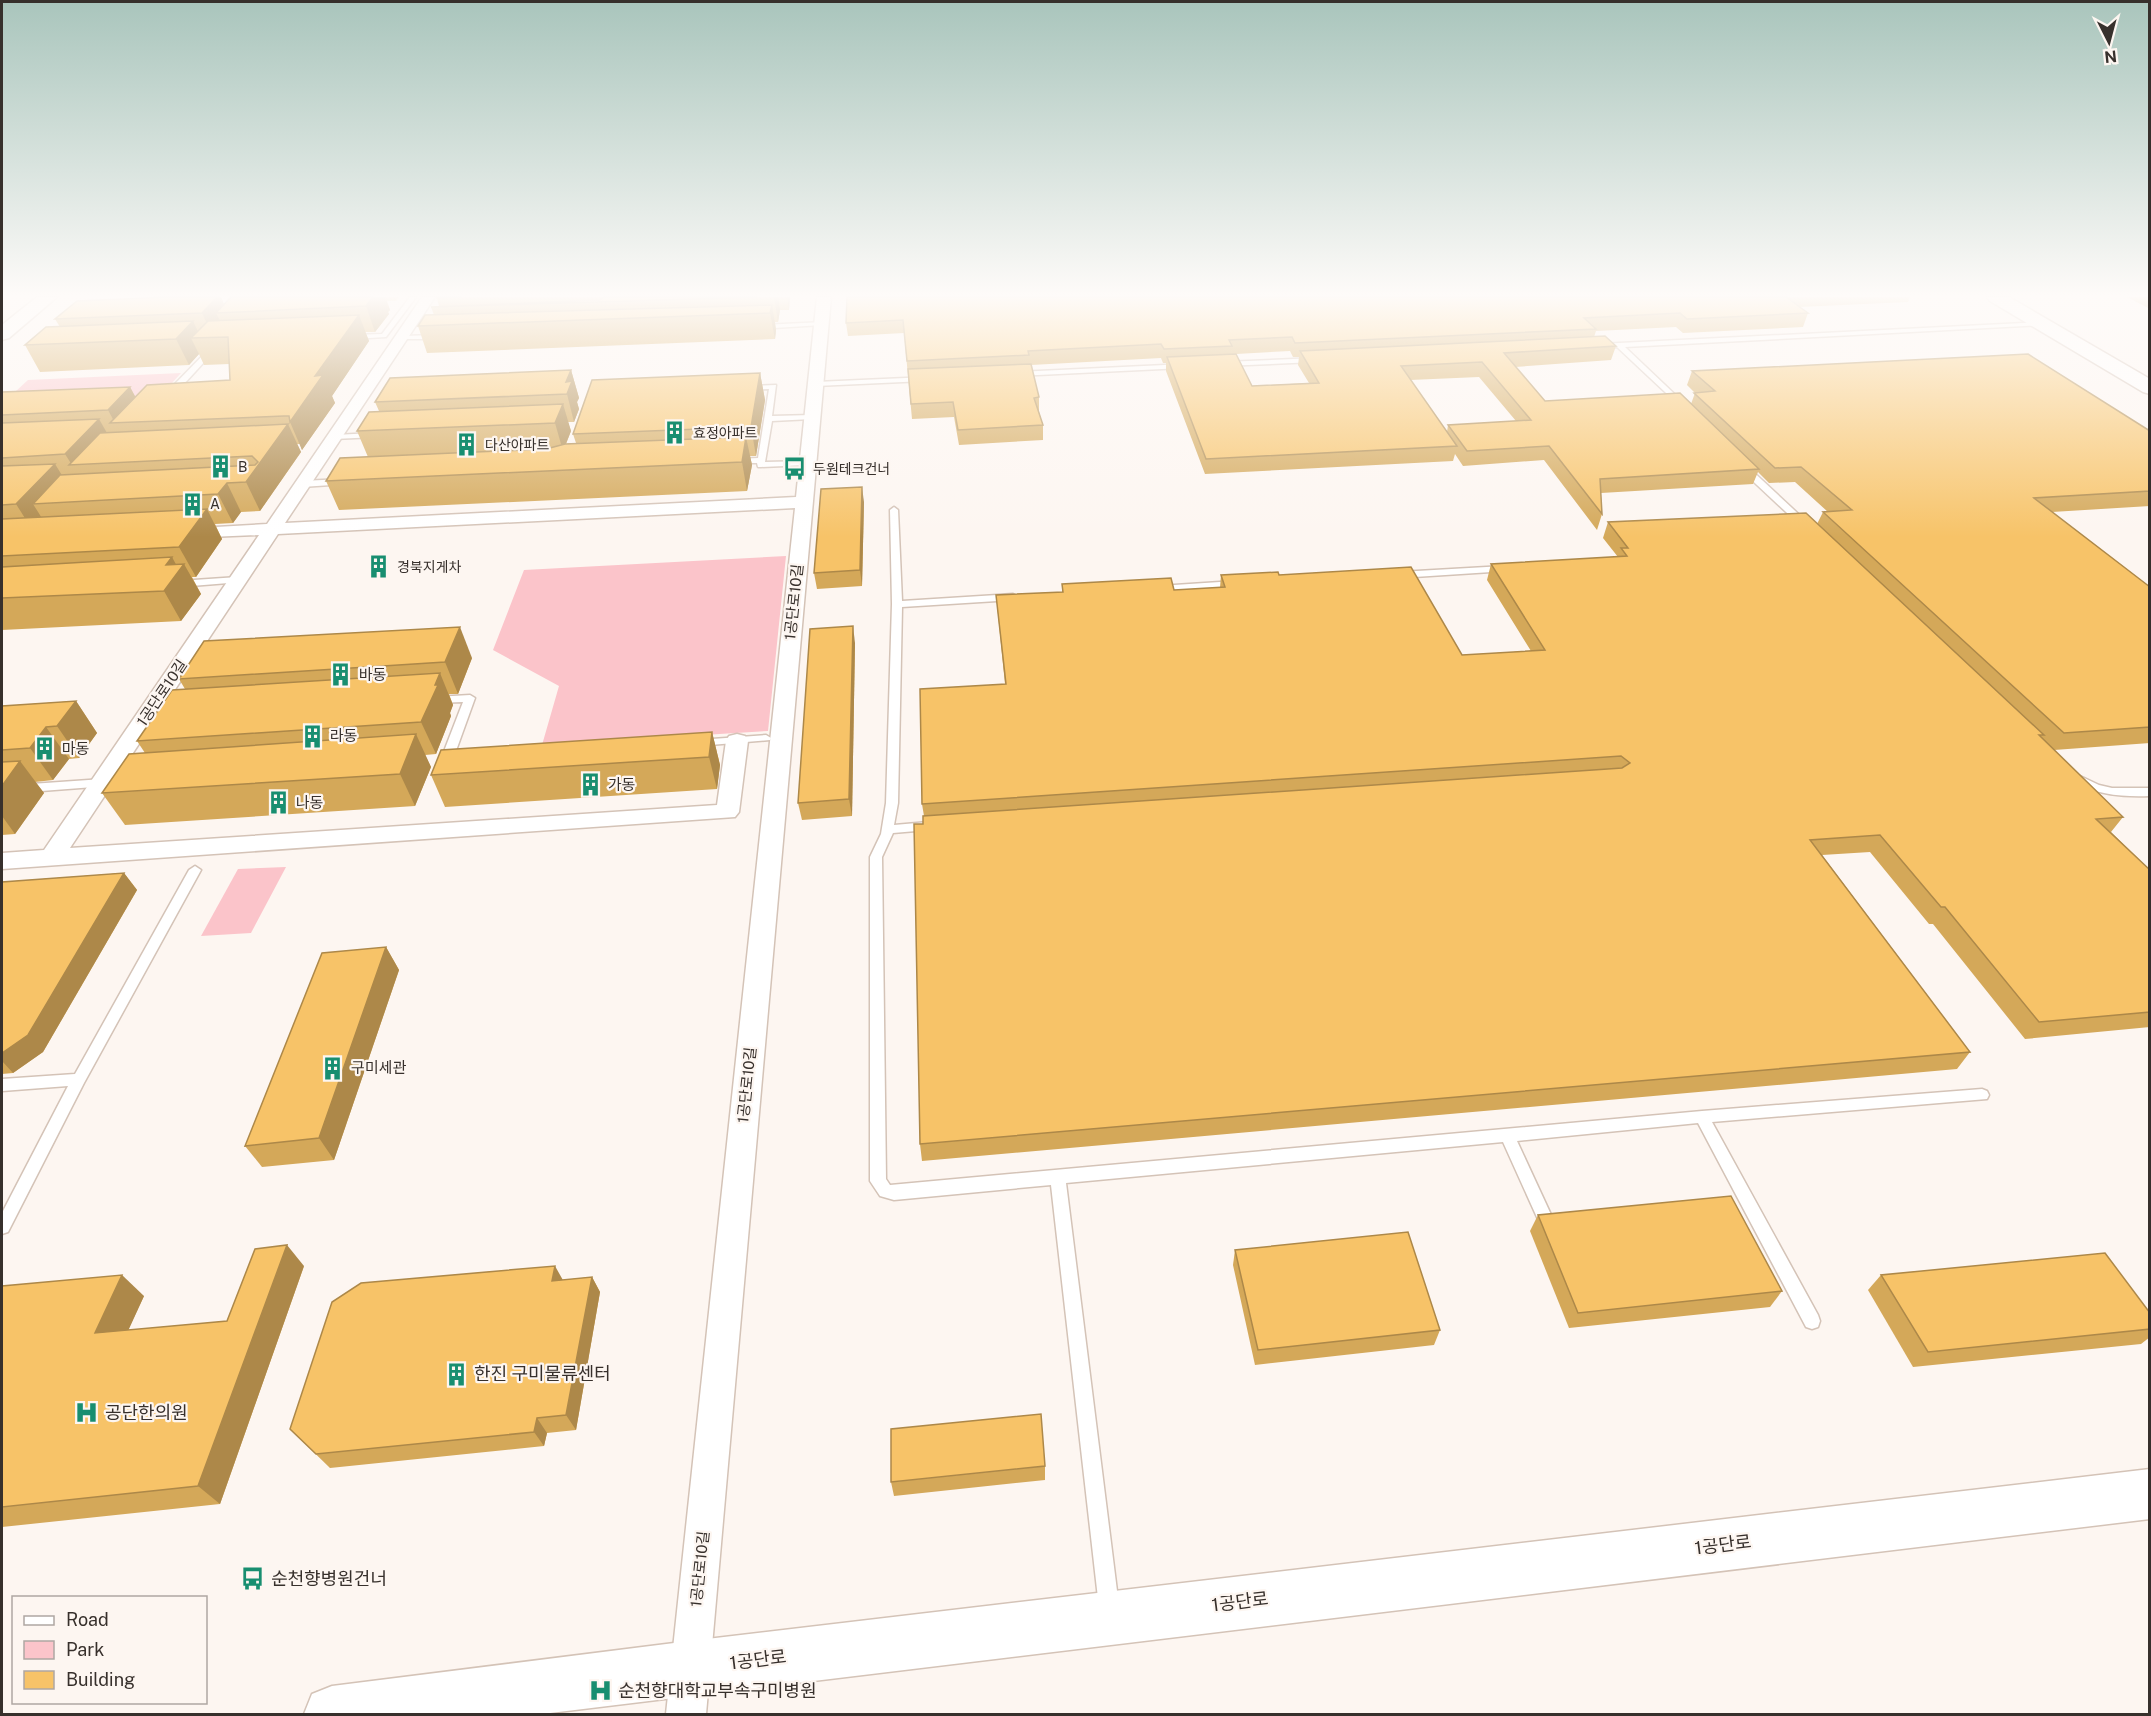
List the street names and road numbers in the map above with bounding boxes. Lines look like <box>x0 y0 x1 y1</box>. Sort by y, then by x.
street label: 1공단로10길 <box>781 563 806 641</box>
street label: 1공단로10길 <box>133 656 190 729</box>
street label: 1공단로10길 <box>734 1046 759 1124</box>
street label: 1공단로10길 <box>687 1530 712 1608</box>
street label: 1공단로 <box>1693 1531 1753 1558</box>
street label: 1공단로 <box>1210 1588 1270 1615</box>
street label: 1공단로 <box>728 1646 788 1673</box>

